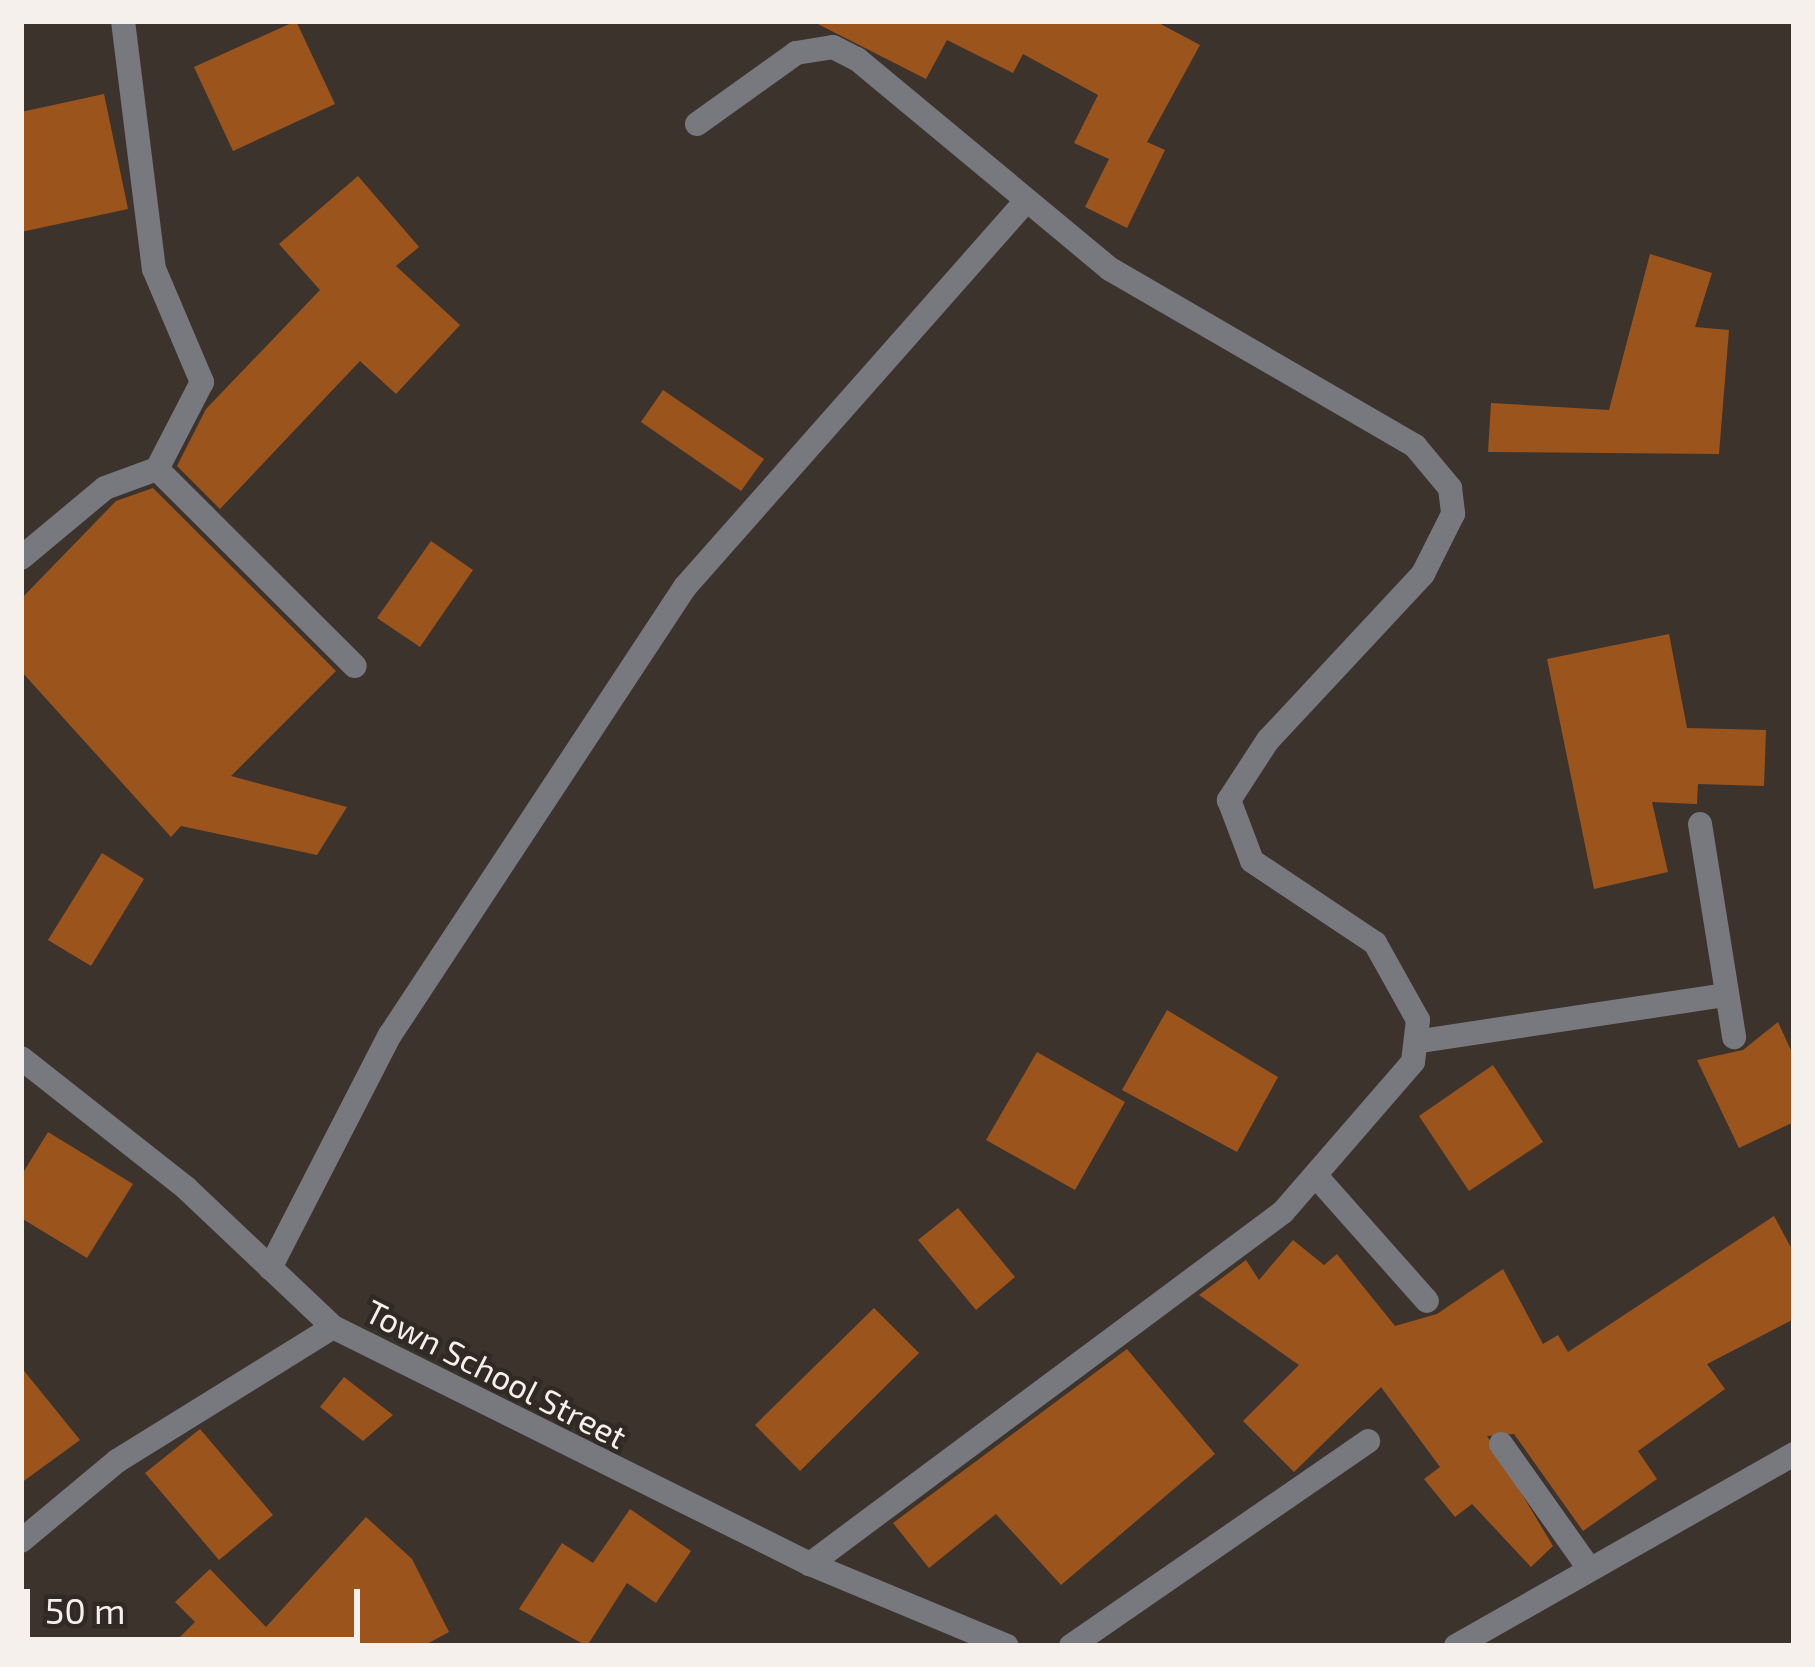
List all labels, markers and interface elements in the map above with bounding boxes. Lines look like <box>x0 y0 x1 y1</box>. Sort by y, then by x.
street label: Town School Street <box>359 1291 633 1457</box>
scale bar <box>30 1565 366 1639</box>
text: 50 m <box>45 1588 126 1631</box>

